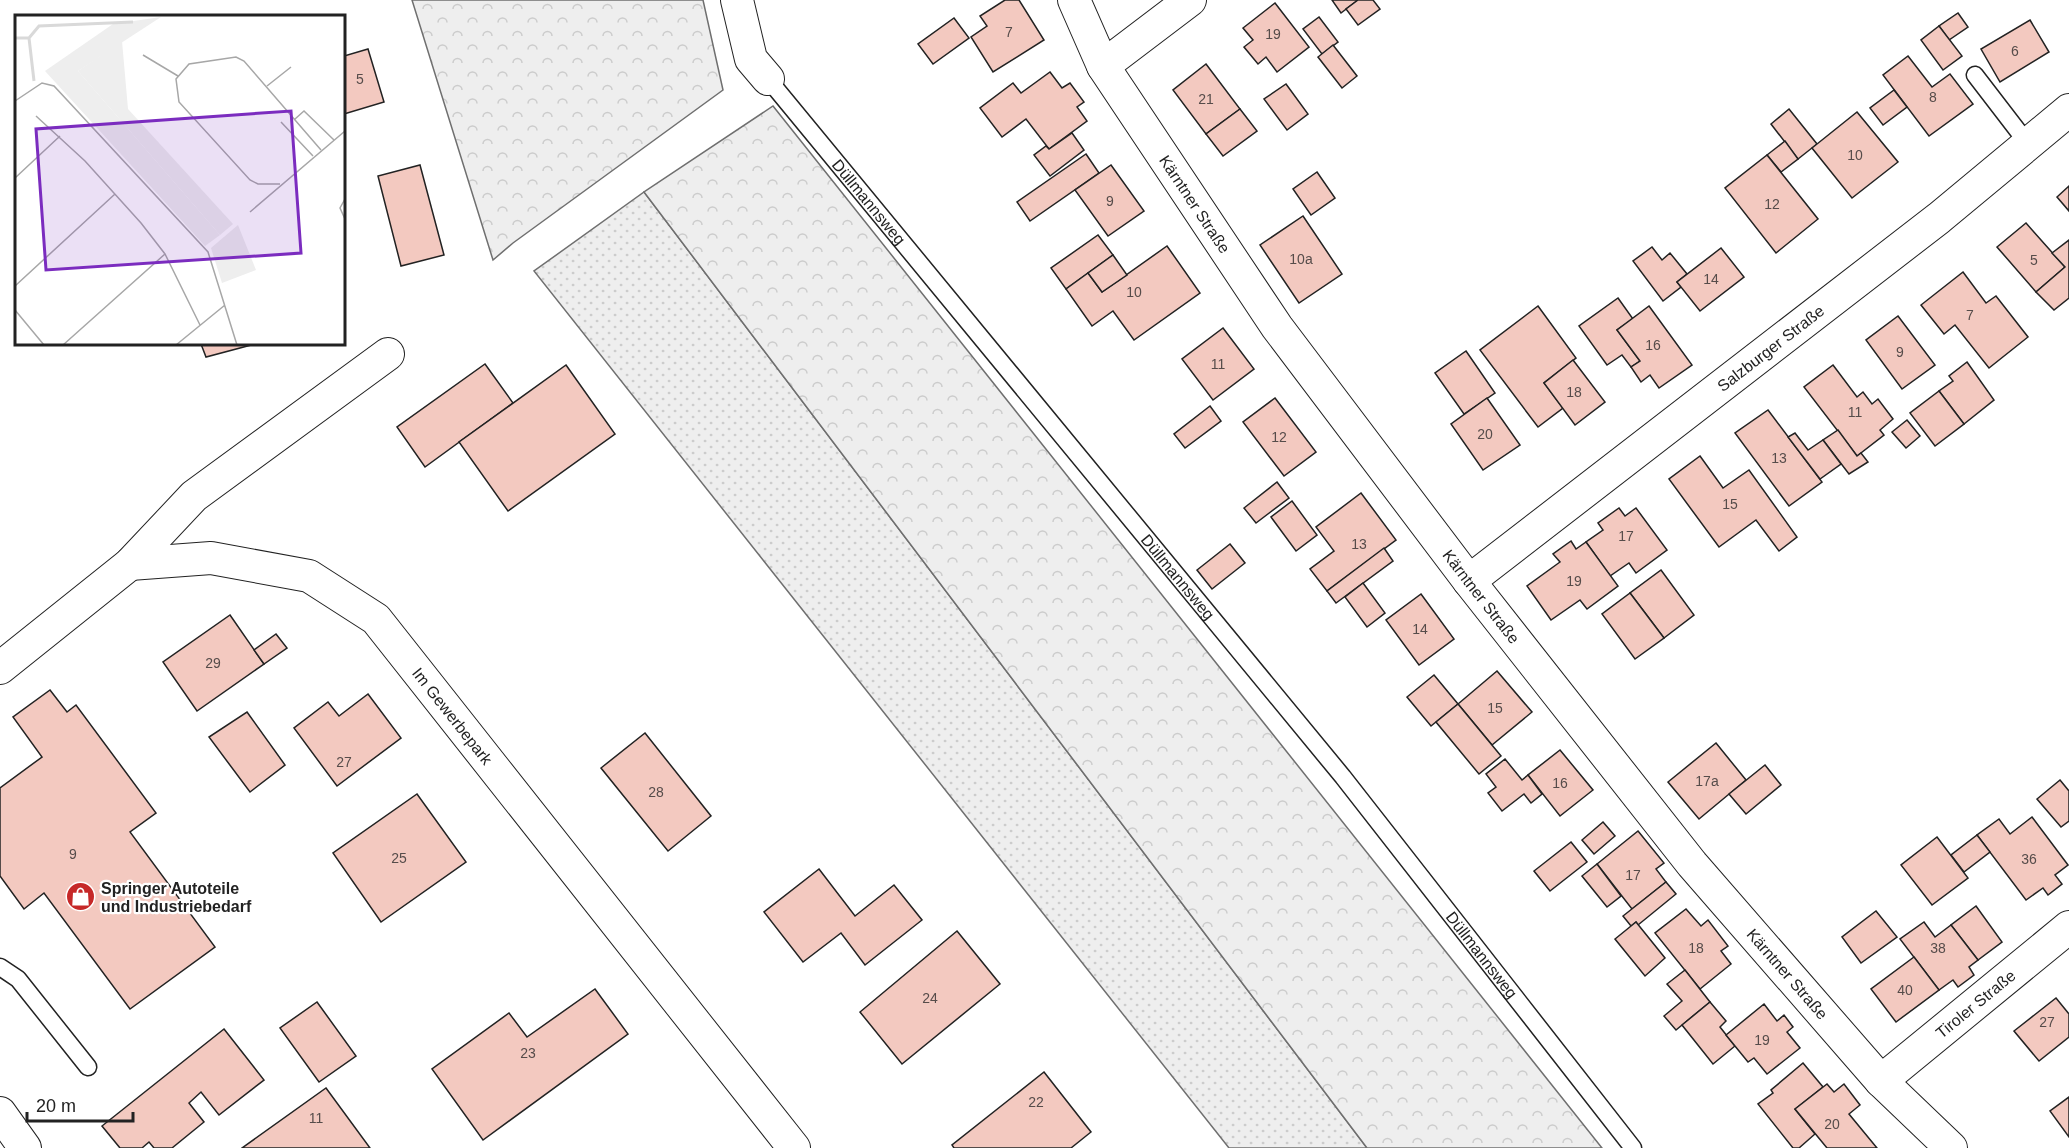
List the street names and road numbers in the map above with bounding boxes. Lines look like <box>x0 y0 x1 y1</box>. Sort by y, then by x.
street label: Kärntner Straße <box>1156 152 1233 257</box>
street label: Düllmannsweg <box>829 156 909 248</box>
street label: Salzburger Straße <box>1714 302 1828 395</box>
street label: Düllmannsweg <box>1138 531 1218 623</box>
street label: Kärntner Straße <box>1439 547 1523 647</box>
street label: Im Gewerbepark <box>409 665 496 769</box>
street label: Düllmannsweg <box>1443 908 1521 1002</box>
street label: Kärntner Straße <box>1743 926 1831 1023</box>
street label: Tiroler Straße <box>1933 967 2019 1041</box>

